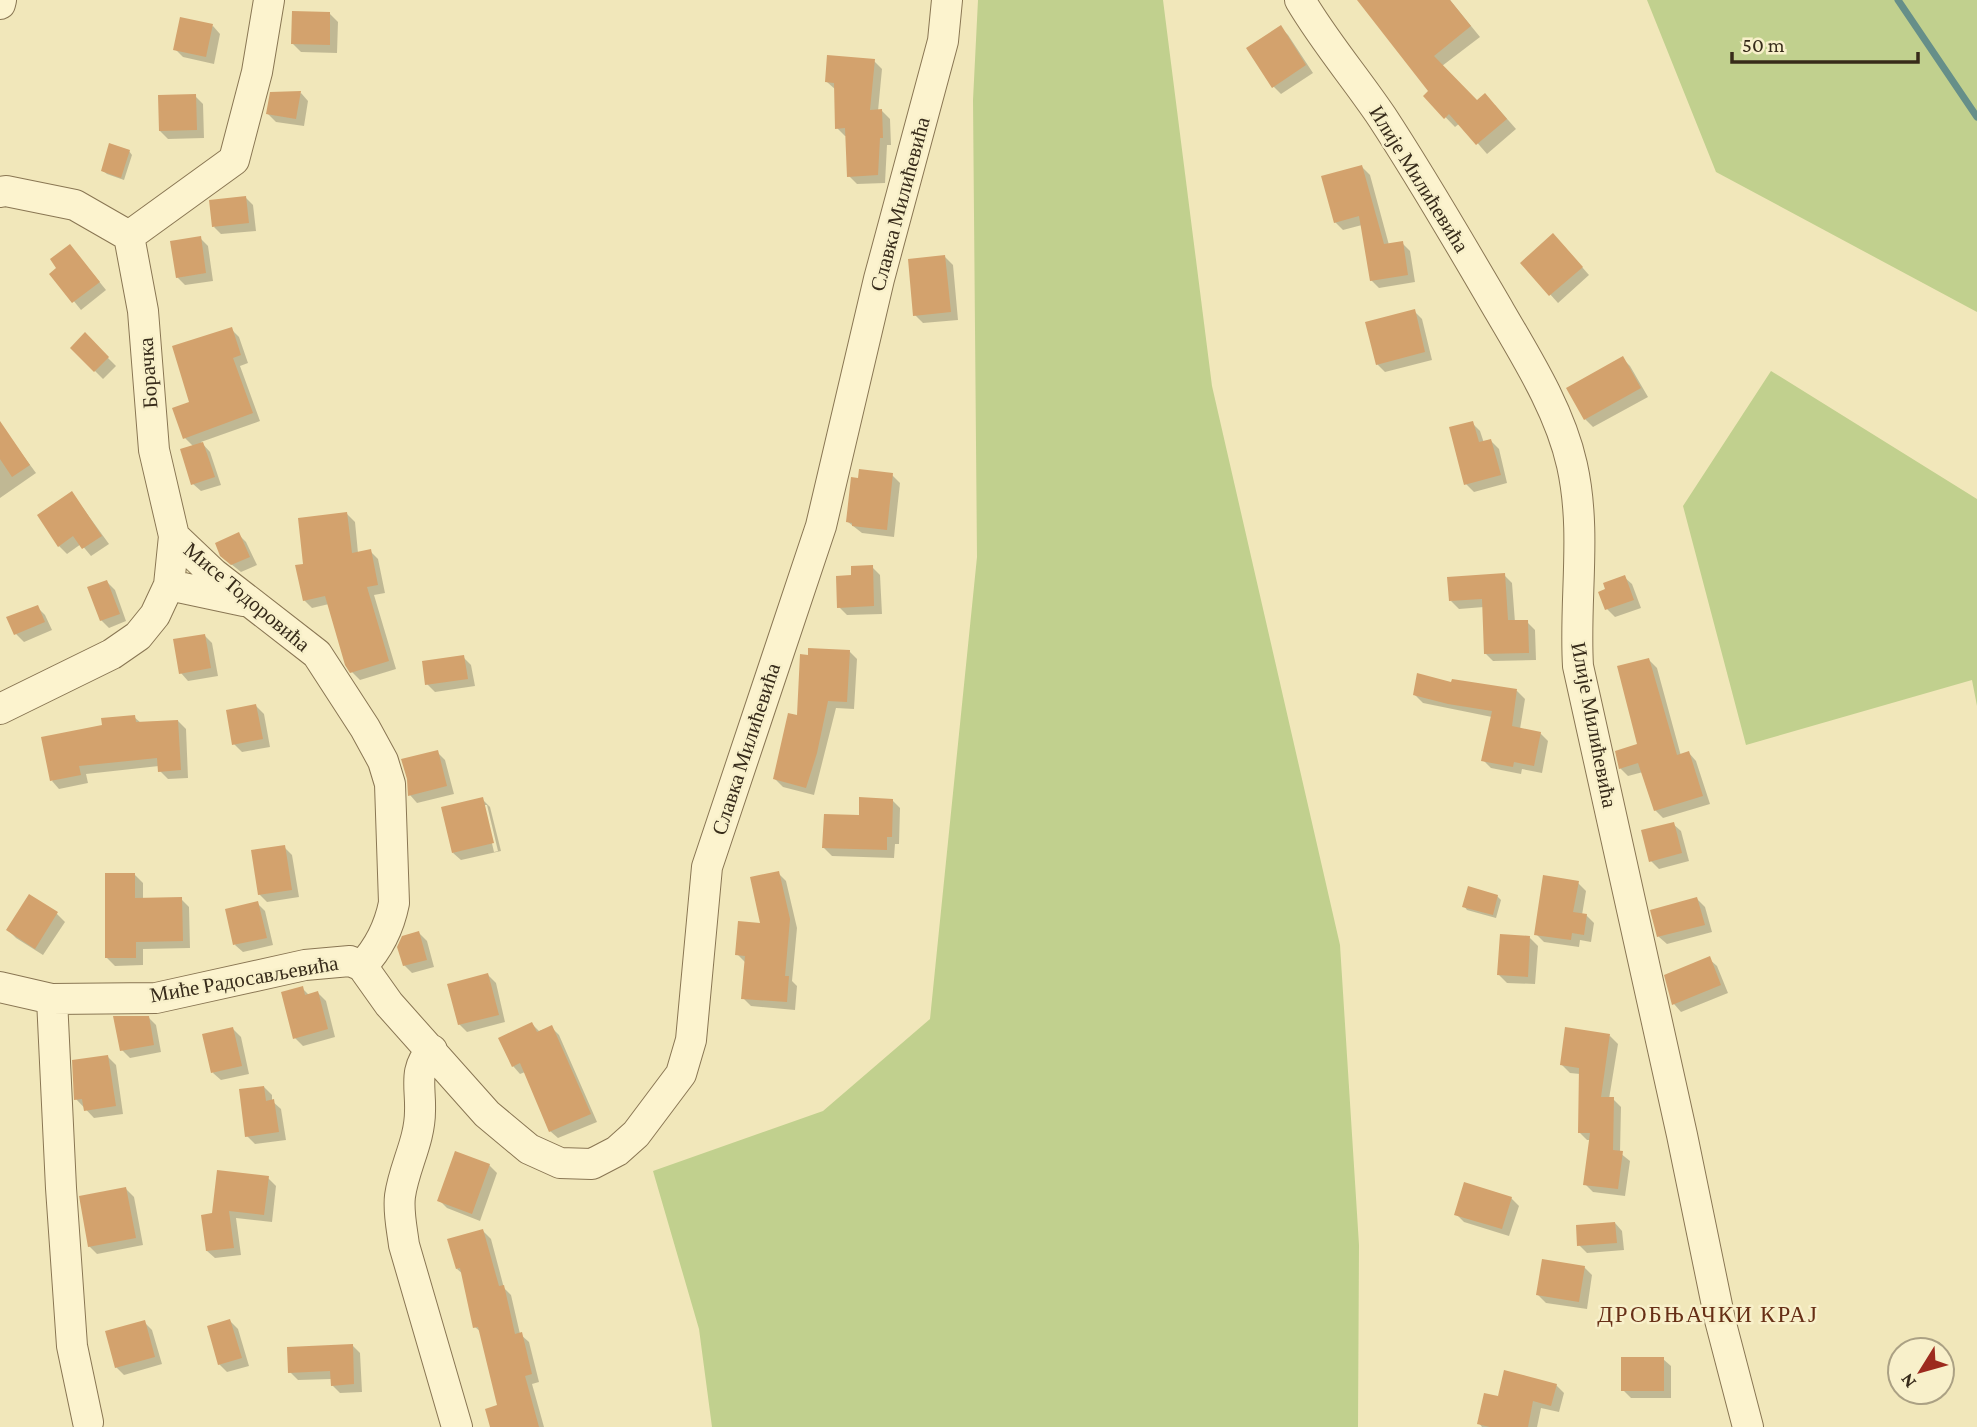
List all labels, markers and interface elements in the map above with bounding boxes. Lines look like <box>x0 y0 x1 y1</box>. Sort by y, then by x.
scale bar <box>1732 21 1918 65</box>
text: 50 m <box>1742 33 1785 57</box>
street label: Илије Милићевића <box>1364 101 1474 257</box>
street label: Славка Милићевића <box>865 114 935 294</box>
street label: Борачка <box>133 336 162 409</box>
street label: Мисе Тодоровића <box>179 537 315 657</box>
street label: Илије Милићевића <box>1566 640 1622 811</box>
street label: Славка Милићевића <box>707 659 785 838</box>
street label: Миће Радосављевића <box>148 951 341 1007</box>
district label: ДРОБЊАЧКИ КРАЈ <box>1597 1301 1819 1327</box>
north arrow <box>1886 1336 1956 1406</box>
text: N <box>1896 1369 1920 1392</box>

